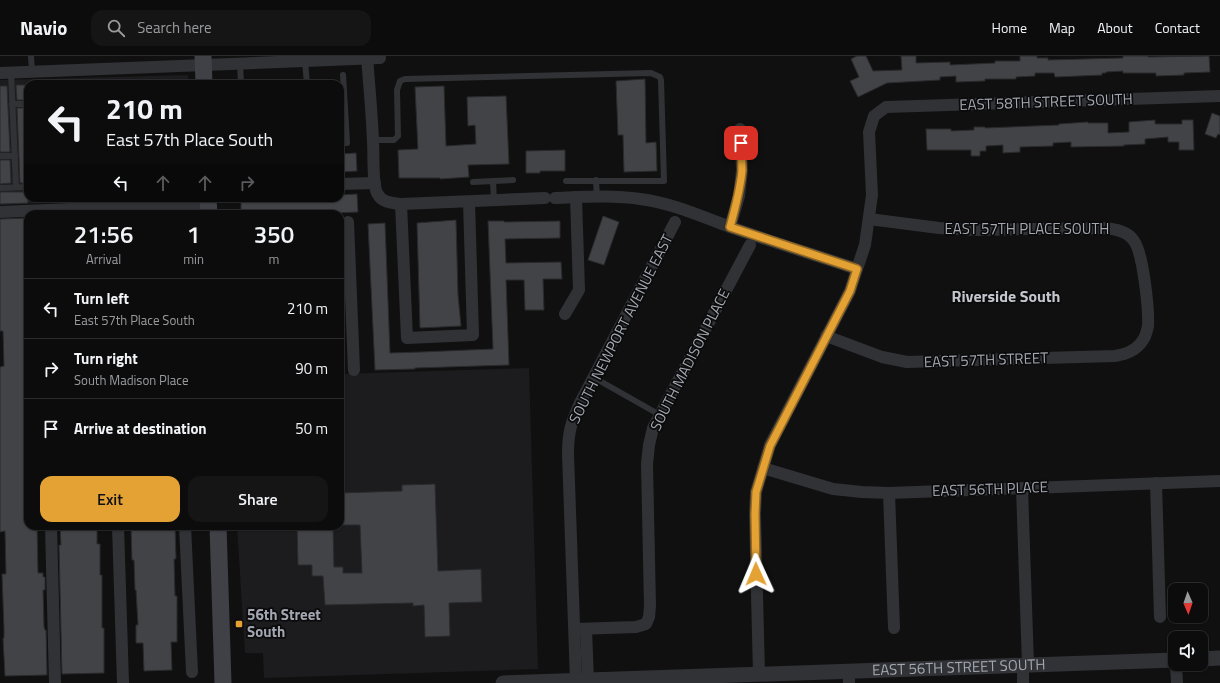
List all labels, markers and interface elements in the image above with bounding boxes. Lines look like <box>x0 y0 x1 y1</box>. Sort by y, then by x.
search box <box>91 10 371 46</box>
text: Navio <box>20 13 67 42</box>
text: Search here <box>137 16 212 39</box>
icon: search <box>105 17 127 39</box>
text: Home <box>992 17 1027 38</box>
text: Map <box>1049 17 1075 38</box>
text: About <box>1097 17 1133 38</box>
text: Contact <box>1155 17 1200 38</box>
text: 210 m <box>106 87 183 130</box>
street label: EAST 58TH STREET SOUTH <box>959 87 1133 116</box>
icon: left <box>40 96 92 148</box>
text: East 57th Place South <box>106 126 273 153</box>
pin <box>724 126 758 160</box>
icon: arrive <box>730 132 752 154</box>
icon: left <box>110 172 132 194</box>
icon: ahead <box>152 172 174 194</box>
icon: ahead <box>194 172 216 194</box>
icon: right <box>236 172 258 194</box>
text: 21:56 <box>74 216 133 252</box>
text: 1 <box>187 216 200 252</box>
text: 350 <box>254 216 294 252</box>
street label: EAST 57TH PLACE SOUTH <box>945 217 1109 240</box>
street label: SOUTH NEWPORT AVENUE EAST <box>563 230 678 428</box>
text: Arrival <box>86 249 121 269</box>
text: min <box>183 249 204 269</box>
text: m <box>269 249 279 269</box>
district label: Riverside South <box>952 284 1060 308</box>
street label: SOUTH MADISON PLACE <box>644 285 735 435</box>
text: Turn left <box>74 287 129 310</box>
text: 210 m <box>287 297 328 320</box>
icon: left <box>40 298 62 320</box>
text: East 57th Place South <box>74 310 195 330</box>
street label: EAST 57TH STREET <box>923 346 1049 373</box>
text: Turn right <box>74 347 138 370</box>
text: 90 m <box>295 357 328 380</box>
icon: right <box>40 358 62 380</box>
text: South Madison Place <box>74 370 189 390</box>
text: Arrive at destination <box>74 417 207 440</box>
text: 50 m <box>295 417 328 440</box>
icon: arrive <box>40 418 62 440</box>
street label: EAST 56TH PLACE <box>932 475 1048 502</box>
button: Exit <box>40 476 180 522</box>
button: Share <box>188 476 328 522</box>
position arrow <box>735 553 777 595</box>
north arrow <box>1168 583 1208 623</box>
map controls <box>1168 583 1208 671</box>
place label: 56th Street South <box>247 603 321 643</box>
marker: 56th Street South <box>234 619 244 629</box>
button: sound <box>1168 631 1208 671</box>
street label: EAST 56TH STREET SOUTH <box>872 652 1046 681</box>

